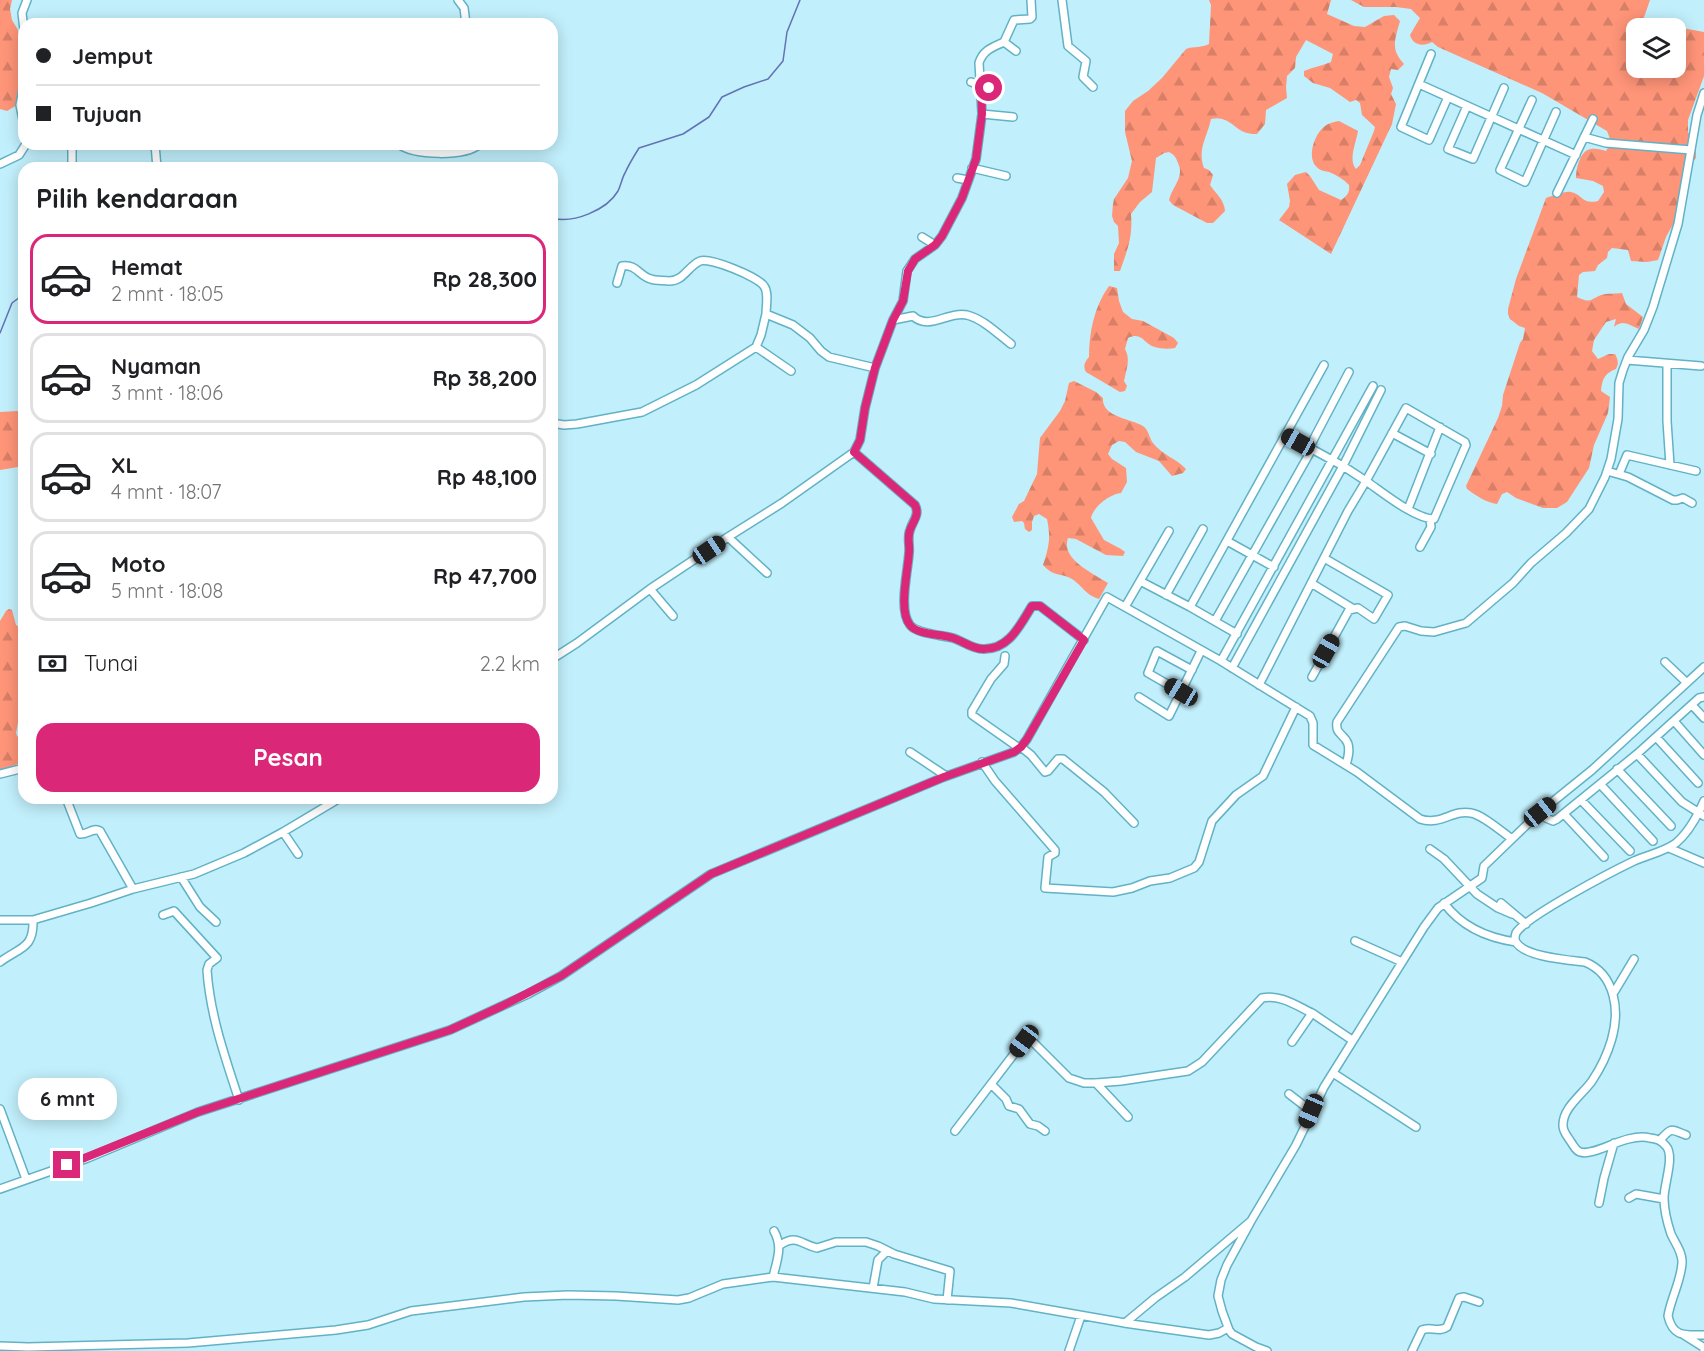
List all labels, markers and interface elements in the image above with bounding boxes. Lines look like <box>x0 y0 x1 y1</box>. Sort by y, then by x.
map controls <box>1626 18 1686 78</box>
button: layers <box>1626 18 1686 78</box>
text: Jemput <box>72 42 153 70</box>
route start <box>975 74 1002 101</box>
text: Tujuan <box>72 100 142 128</box>
text: Pilih kendaraan <box>36 181 238 215</box>
icon: car <box>39 252 93 306</box>
text: Hemat <box>111 253 183 281</box>
text: Rp 28,300 <box>432 265 537 293</box>
text: 2 mnt · 18:05 <box>111 281 224 306</box>
icon: car <box>39 351 93 405</box>
text: Nyaman <box>111 352 201 380</box>
text: Rp 38,200 <box>432 364 537 392</box>
text: 3 mnt · 18:06 <box>111 380 223 405</box>
car <box>1278 425 1318 459</box>
icon: car <box>39 450 93 504</box>
text: XL <box>111 451 138 479</box>
text: Rp 48,100 <box>437 463 537 491</box>
text: 4 mnt · 18:07 <box>111 479 221 504</box>
car <box>689 532 729 568</box>
icon: car <box>39 549 93 603</box>
text: Moto <box>111 550 165 578</box>
text: Rp 47,700 <box>433 562 537 590</box>
text: 5 mnt · 18:08 <box>111 578 223 603</box>
car <box>1309 631 1343 671</box>
icon: cash <box>36 647 69 680</box>
text: Tunai <box>84 649 138 677</box>
text: 2.2 km <box>480 651 540 676</box>
car <box>1161 675 1201 709</box>
button: Pesan <box>36 723 540 792</box>
car <box>1520 794 1560 830</box>
car <box>1006 1021 1042 1061</box>
callout: 6 mnt <box>17 1078 116 1120</box>
text: 6 mnt <box>40 1086 95 1111</box>
car <box>1296 1091 1326 1131</box>
route end <box>53 1151 80 1178</box>

